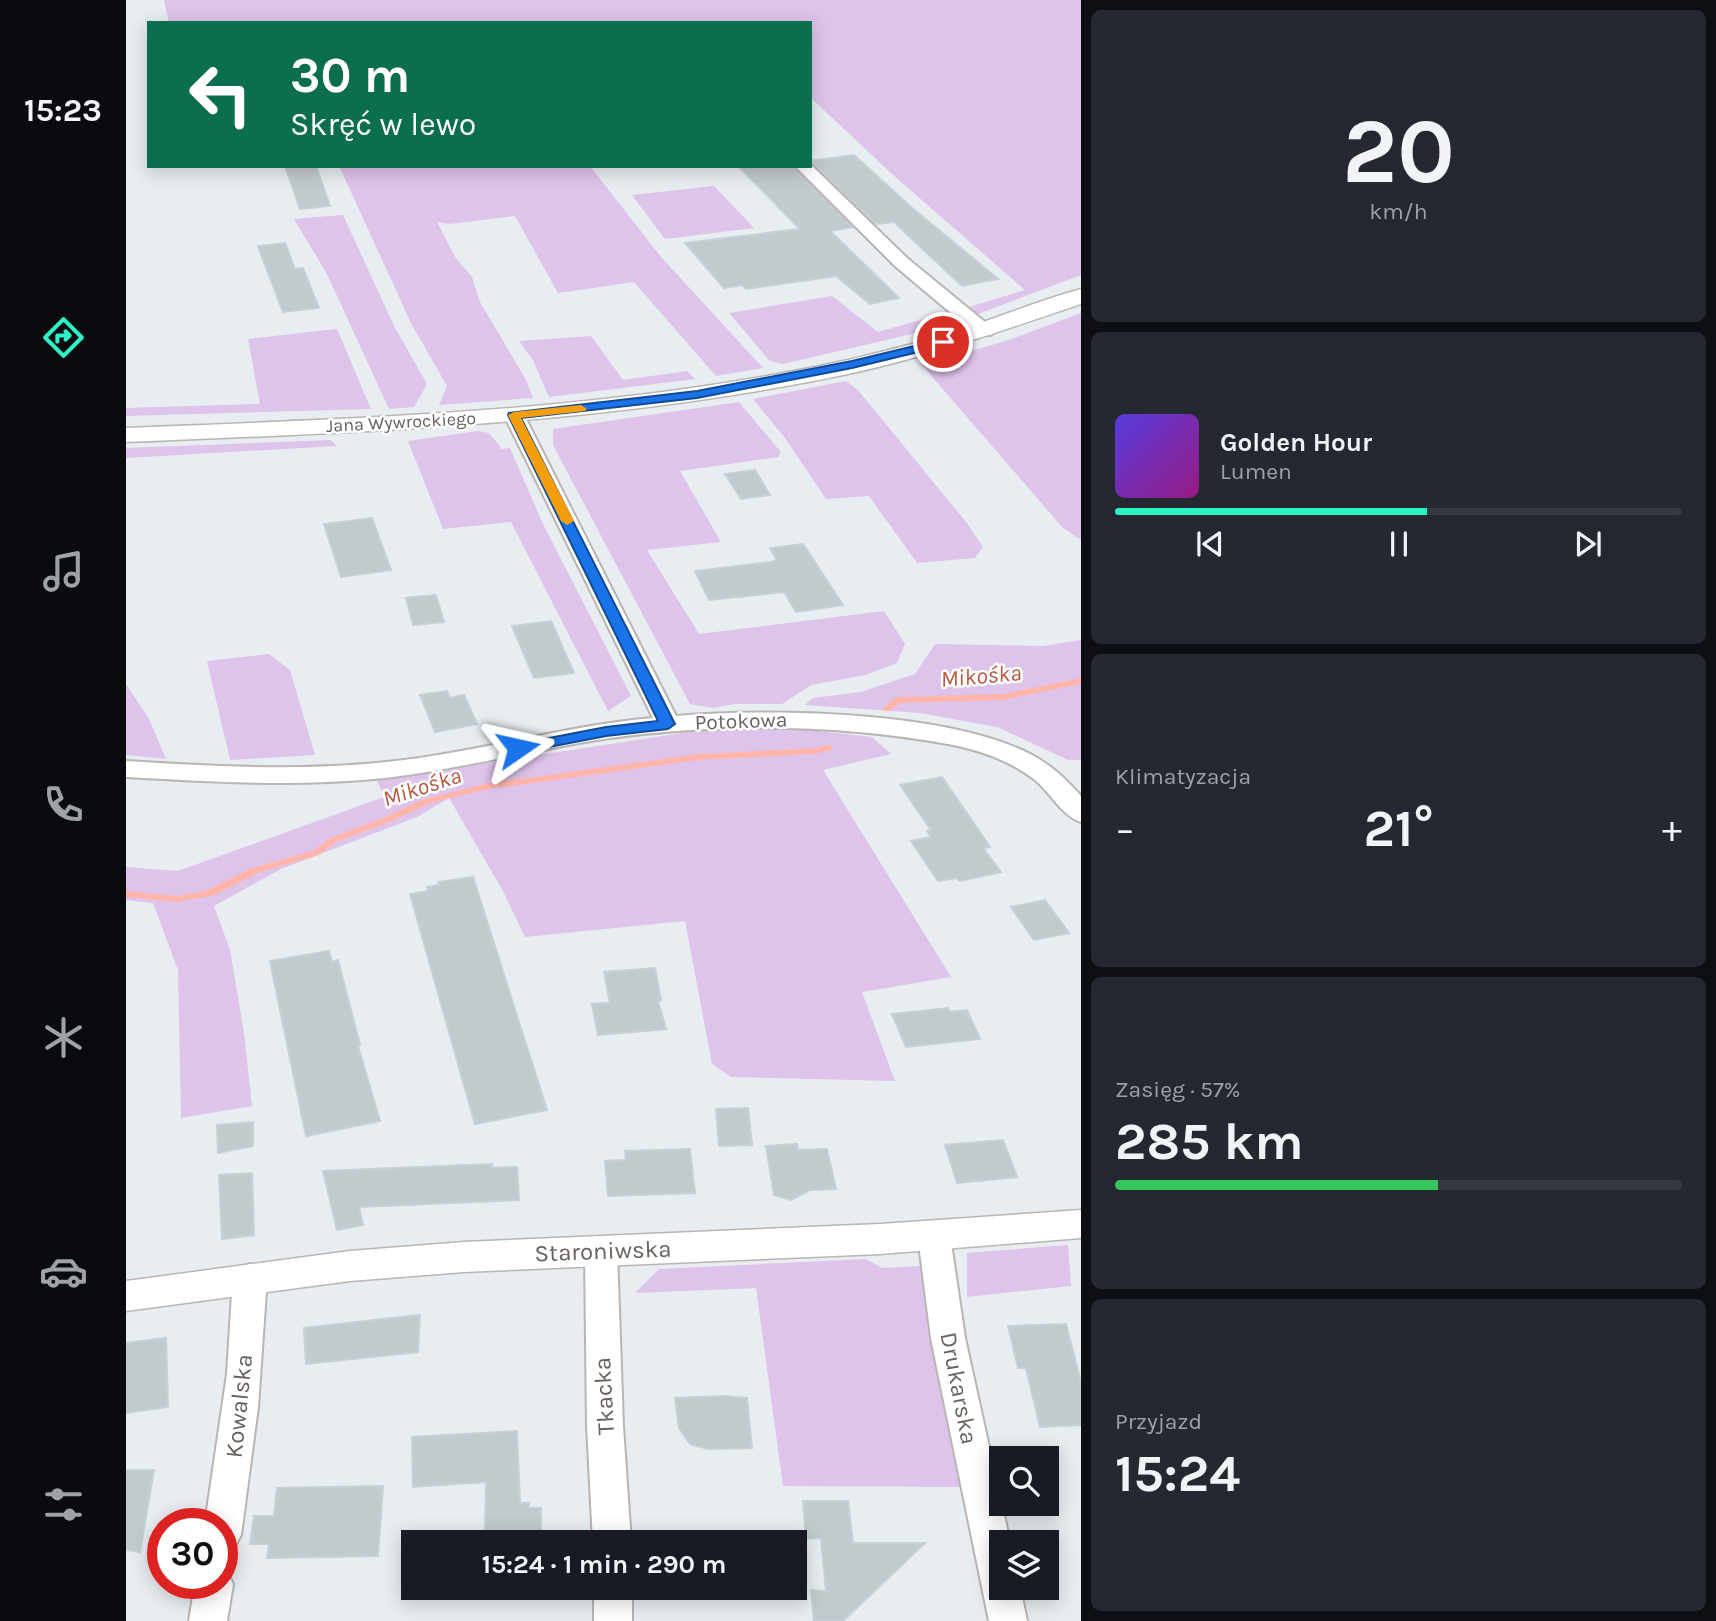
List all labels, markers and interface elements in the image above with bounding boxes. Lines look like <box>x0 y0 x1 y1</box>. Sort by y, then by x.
text: 30 m <box>290 47 410 104</box>
icon: left <box>175 49 266 140</box>
text: 15:23 <box>24 92 102 129</box>
text: 20 <box>1342 99 1455 205</box>
text: Skręć w lewo <box>290 106 476 143</box>
text: km/h <box>1369 198 1428 225</box>
pin <box>913 312 973 372</box>
icon: directions <box>39 313 88 362</box>
icon: arrive <box>924 323 962 361</box>
street label: Jana Wywrockiego <box>325 407 477 437</box>
text: Golden Hour <box>1220 427 1372 458</box>
text: Lumen <box>1220 458 1292 485</box>
icon: previous <box>1191 525 1229 563</box>
icon: pause <box>1380 525 1418 563</box>
icon: next <box>1569 525 1607 563</box>
icon: music <box>39 547 88 596</box>
water label: Mikośka <box>940 659 1022 693</box>
street label: Potokowa <box>694 707 788 735</box>
position arrow <box>481 711 555 785</box>
water label: Mikośka <box>379 762 465 812</box>
text: Klimatyzacja <box>1115 763 1251 790</box>
icon: phone <box>39 780 88 829</box>
text: 21° <box>1363 798 1434 859</box>
text: − <box>1115 807 1135 852</box>
text: + <box>1662 807 1682 852</box>
icon: climate <box>39 1013 88 1062</box>
text: Zasięg · 57% <box>1115 1076 1241 1103</box>
text: 285 km <box>1115 1111 1304 1172</box>
street label: Staroniwska <box>534 1235 672 1267</box>
icon: car <box>39 1247 88 1296</box>
street label: Drukarska <box>934 1329 984 1447</box>
street label: Kowalska <box>220 1353 258 1459</box>
street label: Tkacka <box>588 1356 620 1436</box>
text: Przyjazd <box>1115 1408 1202 1435</box>
text: 15:24 <box>1115 1443 1240 1504</box>
map controls <box>989 1446 1059 1600</box>
button: search <box>989 1446 1059 1516</box>
icon: filters <box>39 1480 88 1529</box>
speed limit sign: 30 <box>147 1508 238 1599</box>
button: layers <box>989 1530 1059 1600</box>
text: 15:24 · 1 min · 290 m <box>482 1549 726 1580</box>

